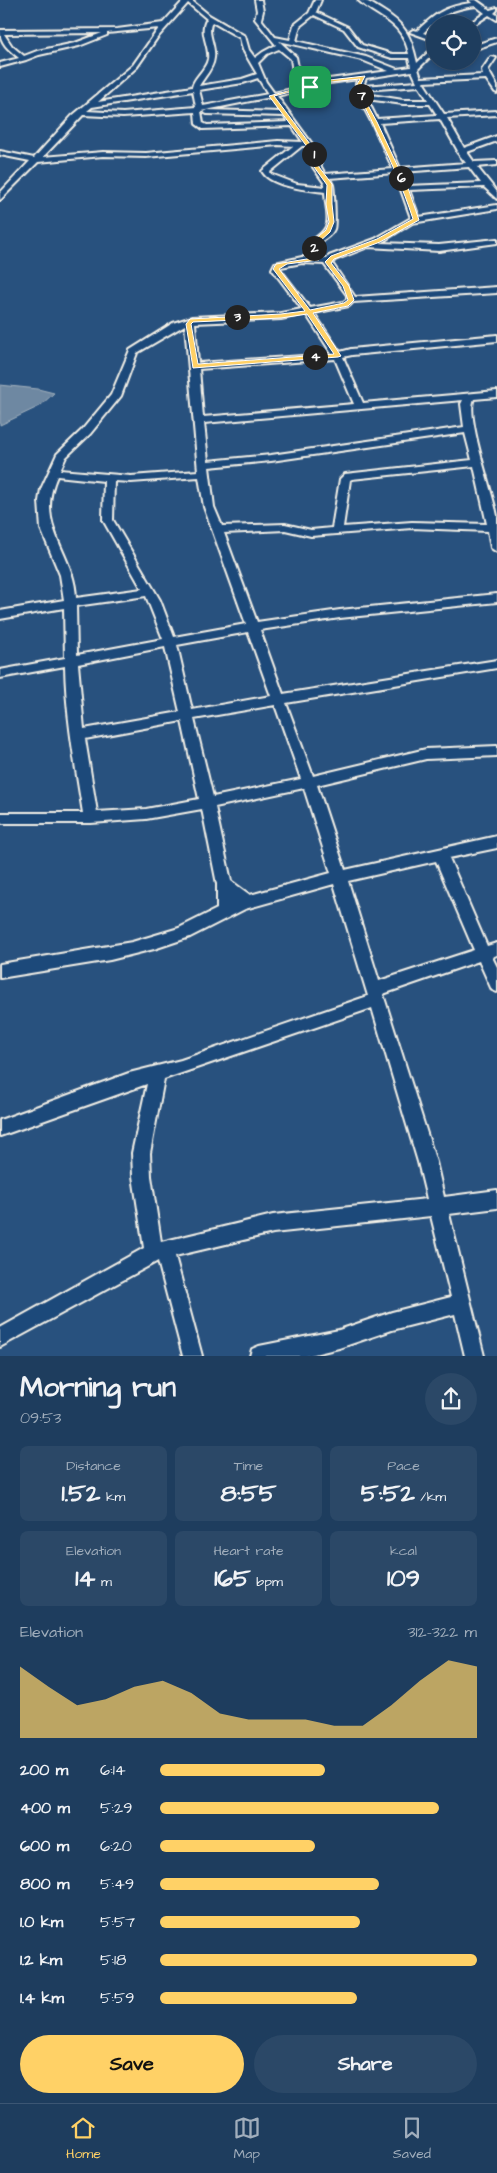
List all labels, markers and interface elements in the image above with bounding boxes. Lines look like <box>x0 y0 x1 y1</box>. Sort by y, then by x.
map controls <box>426 15 481 70</box>
button: locate <box>426 15 481 70</box>
pin <box>289 66 331 108</box>
icon: arrive <box>296 73 324 101</box>
pin: 7 <box>348 84 374 108</box>
text: 7 <box>357 86 366 106</box>
pin: 1 <box>302 142 326 166</box>
text: 1 <box>314 144 315 164</box>
pin: 6 <box>388 166 414 190</box>
text: 6 <box>397 168 406 188</box>
pin: 2 <box>302 236 326 260</box>
text: 2 <box>310 238 319 258</box>
pin: 3 <box>224 304 250 330</box>
text: 3 <box>234 307 241 327</box>
pin: 4 <box>302 344 328 370</box>
text: 4 <box>311 347 320 367</box>
text: Morning run <box>20 1368 176 1407</box>
button: share <box>425 1373 477 1425</box>
text: 09:53 <box>20 1407 61 1429</box>
text: Distance <box>66 1456 121 1476</box>
text: Time <box>234 1456 263 1476</box>
text: Pace <box>387 1456 420 1476</box>
text: 1.52 <box>62 1476 100 1511</box>
text: 8:55 <box>221 1476 276 1511</box>
text: 5:52 <box>361 1476 415 1511</box>
text: km <box>100 1487 125 1507</box>
text: /km <box>415 1487 446 1507</box>
text: Elevation <box>66 1541 121 1561</box>
text: Heart rate <box>213 1541 284 1561</box>
text: kcal <box>390 1541 417 1561</box>
text: 14 <box>75 1561 95 1596</box>
text: 165 <box>214 1561 251 1596</box>
text: 109 <box>387 1561 420 1596</box>
text: m <box>95 1572 112 1592</box>
text: bpm <box>251 1572 283 1592</box>
text: Elevation <box>20 1621 83 1643</box>
text: 312–322 m <box>407 1621 477 1643</box>
text: 200 m <box>20 1759 68 1781</box>
text: 6:14 <box>100 1759 126 1781</box>
text: 400 m <box>20 1797 70 1819</box>
text: 5:29 <box>100 1797 132 1819</box>
text: 600 m <box>20 1835 69 1857</box>
text: 6:20 <box>100 1835 132 1857</box>
text: 800 m <box>20 1873 69 1895</box>
text: 5:49 <box>100 1873 134 1895</box>
text: 1.0 km <box>20 1911 63 1933</box>
text: 5:57 <box>100 1911 135 1933</box>
text: 1.2 km <box>20 1949 62 1971</box>
text: 5:18 <box>100 1949 126 1971</box>
text: 1.4 km <box>20 1987 64 2009</box>
text: 5:59 <box>100 1987 134 2009</box>
button: Save <box>20 2035 244 2093</box>
button: Share <box>254 2035 477 2093</box>
tab: Home <box>66 2114 101 2164</box>
tab: Map <box>233 2114 261 2164</box>
tab: Saved <box>393 2114 431 2164</box>

